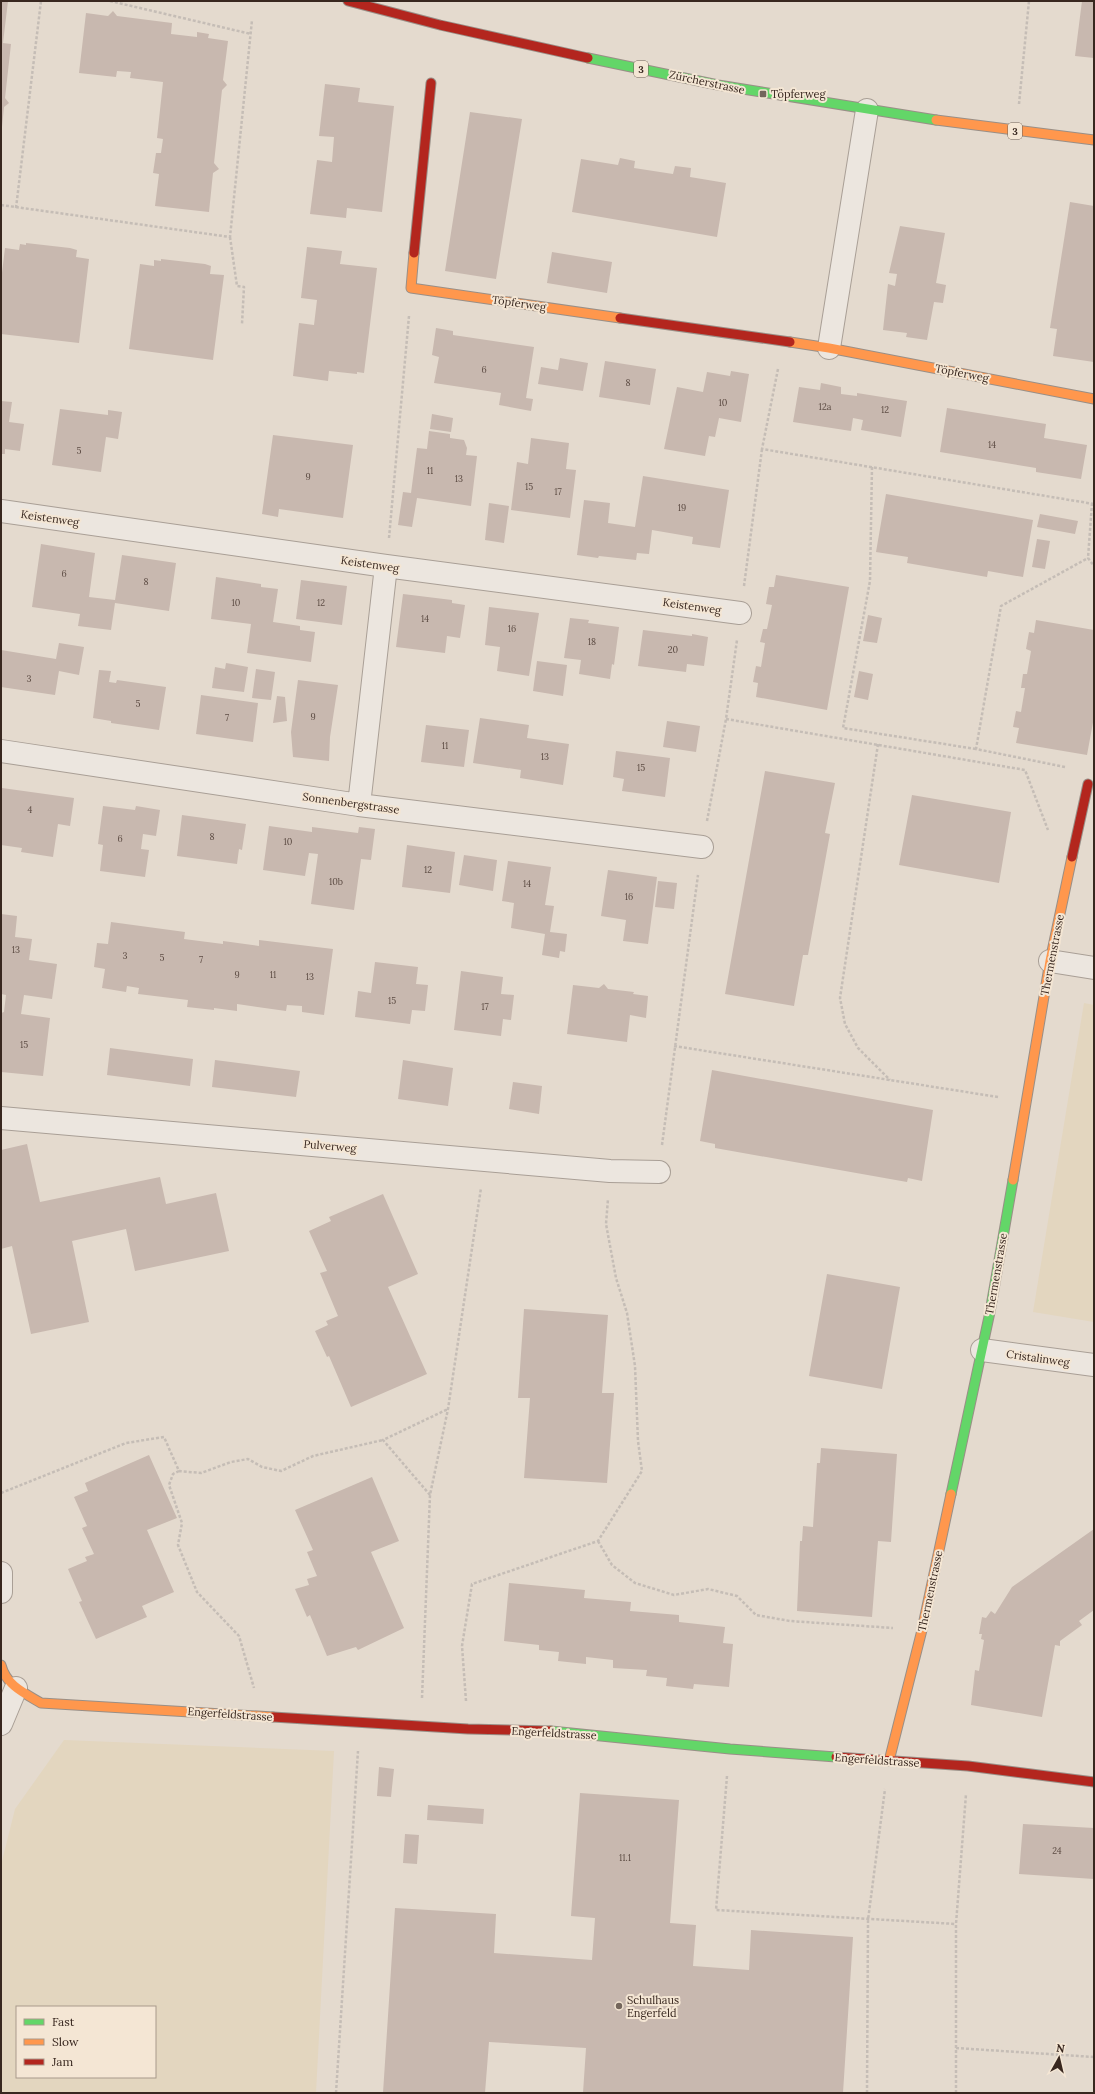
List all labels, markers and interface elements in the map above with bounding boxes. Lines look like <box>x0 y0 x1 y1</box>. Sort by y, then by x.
road number: 3 <box>634 61 648 77</box>
street label: Zürcherstrasse <box>668 67 746 97</box>
place label: Töpferweg <box>771 87 827 101</box>
marker: Töpferweg <box>758 89 768 99</box>
road number: 3 <box>1008 123 1022 139</box>
street label: Töpferweg <box>491 292 548 314</box>
street label: Töpferweg <box>934 361 991 385</box>
house number: 6 <box>481 364 487 375</box>
house number: 8 <box>625 377 631 388</box>
house number: 10 <box>719 397 728 408</box>
house number: 12a <box>819 401 832 412</box>
house number: 12 <box>881 404 889 415</box>
house number: 14 <box>988 439 996 450</box>
house number: 5 <box>77 445 82 456</box>
house number: 11 <box>427 465 433 476</box>
house number: 9 <box>305 471 311 482</box>
house number: 13 <box>455 473 463 484</box>
house number: 15 <box>525 481 533 492</box>
house number: 17 <box>554 486 562 497</box>
house number: 19 <box>678 502 686 513</box>
street label: Keistenweg <box>20 507 81 529</box>
street label: Keistenweg <box>340 553 401 575</box>
house number: 6 <box>61 568 67 579</box>
house number: 8 <box>143 576 149 587</box>
street label: Keistenweg <box>662 595 723 617</box>
house number: 10 <box>232 597 241 608</box>
house number: 12 <box>317 597 325 608</box>
house number: 14 <box>421 613 429 624</box>
house number: 16 <box>508 623 516 634</box>
house number: 18 <box>588 636 596 647</box>
house number: 20 <box>668 644 679 655</box>
house number: 3 <box>26 673 32 684</box>
house number: 5 <box>136 698 141 709</box>
house number: 9 <box>310 711 316 722</box>
house number: 7 <box>225 712 229 723</box>
house number: 11 <box>442 740 448 751</box>
house number: 13 <box>541 751 549 762</box>
house number: 15 <box>637 762 645 773</box>
street label: Sonnenbergstrasse <box>302 789 400 817</box>
house number: 4 <box>28 804 33 815</box>
house number: 8 <box>209 831 215 842</box>
house number: 6 <box>117 833 123 844</box>
house number: 10 <box>284 836 293 847</box>
house number: 12 <box>424 864 432 875</box>
house number: 10b <box>329 876 343 887</box>
house number: 14 <box>523 878 531 889</box>
house number: 16 <box>625 891 633 902</box>
street label: Thermenstrasse <box>1037 913 1067 997</box>
house number: 13 <box>12 944 20 955</box>
house number: 3 <box>122 950 128 961</box>
house number: 5 <box>160 952 165 963</box>
house number: 7 <box>199 954 203 965</box>
house number: 9 <box>234 969 240 980</box>
house number: 11 <box>270 969 276 980</box>
house number: 13 <box>306 971 314 982</box>
house number: 15 <box>388 995 396 1006</box>
house number: 17 <box>481 1001 489 1012</box>
house number: 15 <box>20 1039 28 1050</box>
street label: Pulverweg <box>303 1137 358 1155</box>
street label: Thermenstrasse <box>982 1232 1010 1316</box>
street label: Cristalinweg <box>1005 1347 1071 1370</box>
street label: Thermenstrasse <box>915 1549 945 1633</box>
street label: Engerfeldstrasse <box>187 1704 273 1724</box>
street label: Engerfeldstrasse <box>511 1724 597 1742</box>
street label: Engerfeldstrasse <box>834 1750 920 1770</box>
house number: 24 <box>1052 1845 1062 1856</box>
house number: 11.1 <box>619 1852 631 1863</box>
place label: Schulhaus Engerfeld <box>627 1993 679 2020</box>
marker: Schulhaus Engerfeld <box>614 2001 624 2011</box>
legend <box>16 2006 156 2078</box>
text: Fast <box>52 2014 75 2029</box>
text: Slow <box>52 2034 79 2049</box>
north arrow <box>1039 2038 1079 2078</box>
text: N <box>1055 2041 1066 2056</box>
text: Jam <box>51 2054 73 2069</box>

